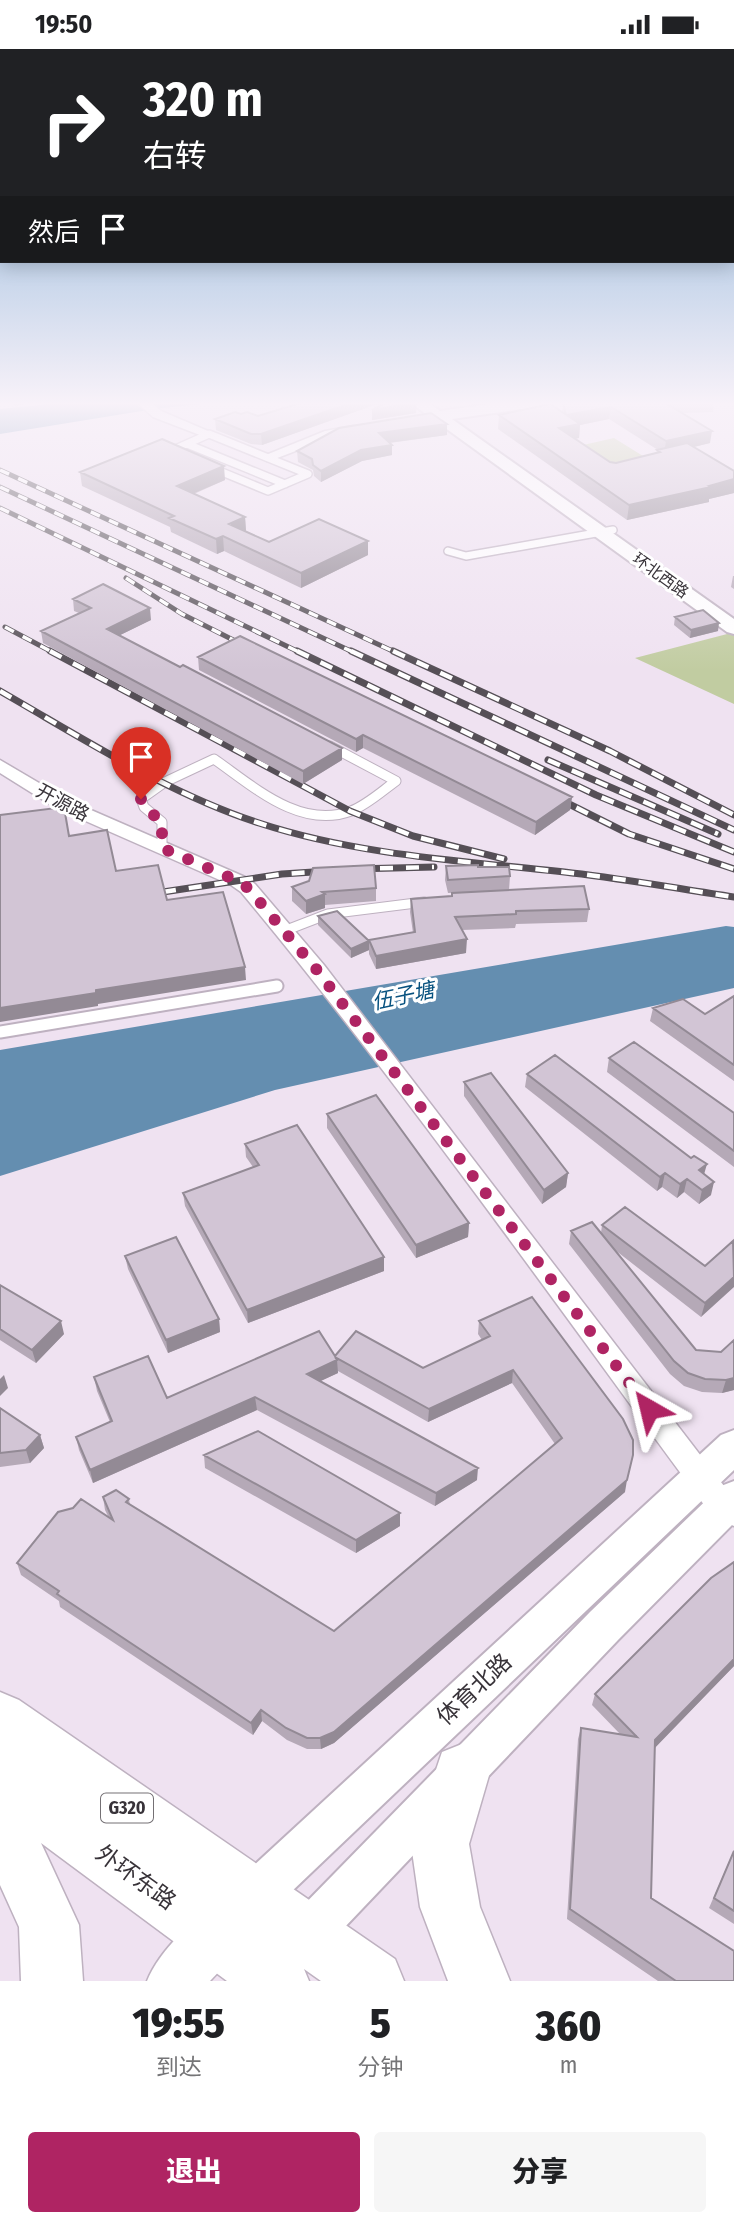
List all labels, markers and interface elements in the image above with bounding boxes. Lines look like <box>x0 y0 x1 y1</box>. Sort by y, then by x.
text: 19:50 <box>35 9 93 40</box>
text: 320 m <box>143 70 263 129</box>
icon: right <box>28 77 119 168</box>
text: 右转 <box>143 137 207 175</box>
icon: arrive <box>94 210 132 248</box>
text: 然后 <box>28 217 80 248</box>
street label: 环北西路 <box>629 549 692 602</box>
pin <box>111 727 171 799</box>
icon: arrive <box>122 738 160 776</box>
street label: 开源路 <box>32 779 93 826</box>
water label: 伍子塘 <box>369 976 439 1015</box>
position arrow <box>612 1372 686 1446</box>
street label: 体育北路 <box>431 1647 517 1731</box>
road number: G320 <box>101 1793 153 1823</box>
street label: 外环东路 <box>91 1839 181 1915</box>
text: 19:55 <box>132 1998 225 2048</box>
text: 5 <box>370 1998 391 2048</box>
text: 360 <box>536 2001 602 2051</box>
text: m <box>560 2051 577 2079</box>
text: 到达 <box>156 2053 202 2081</box>
text: 分钟 <box>357 2053 403 2081</box>
button: 退出 <box>28 2132 360 2212</box>
button: 分享 <box>374 2132 706 2212</box>

